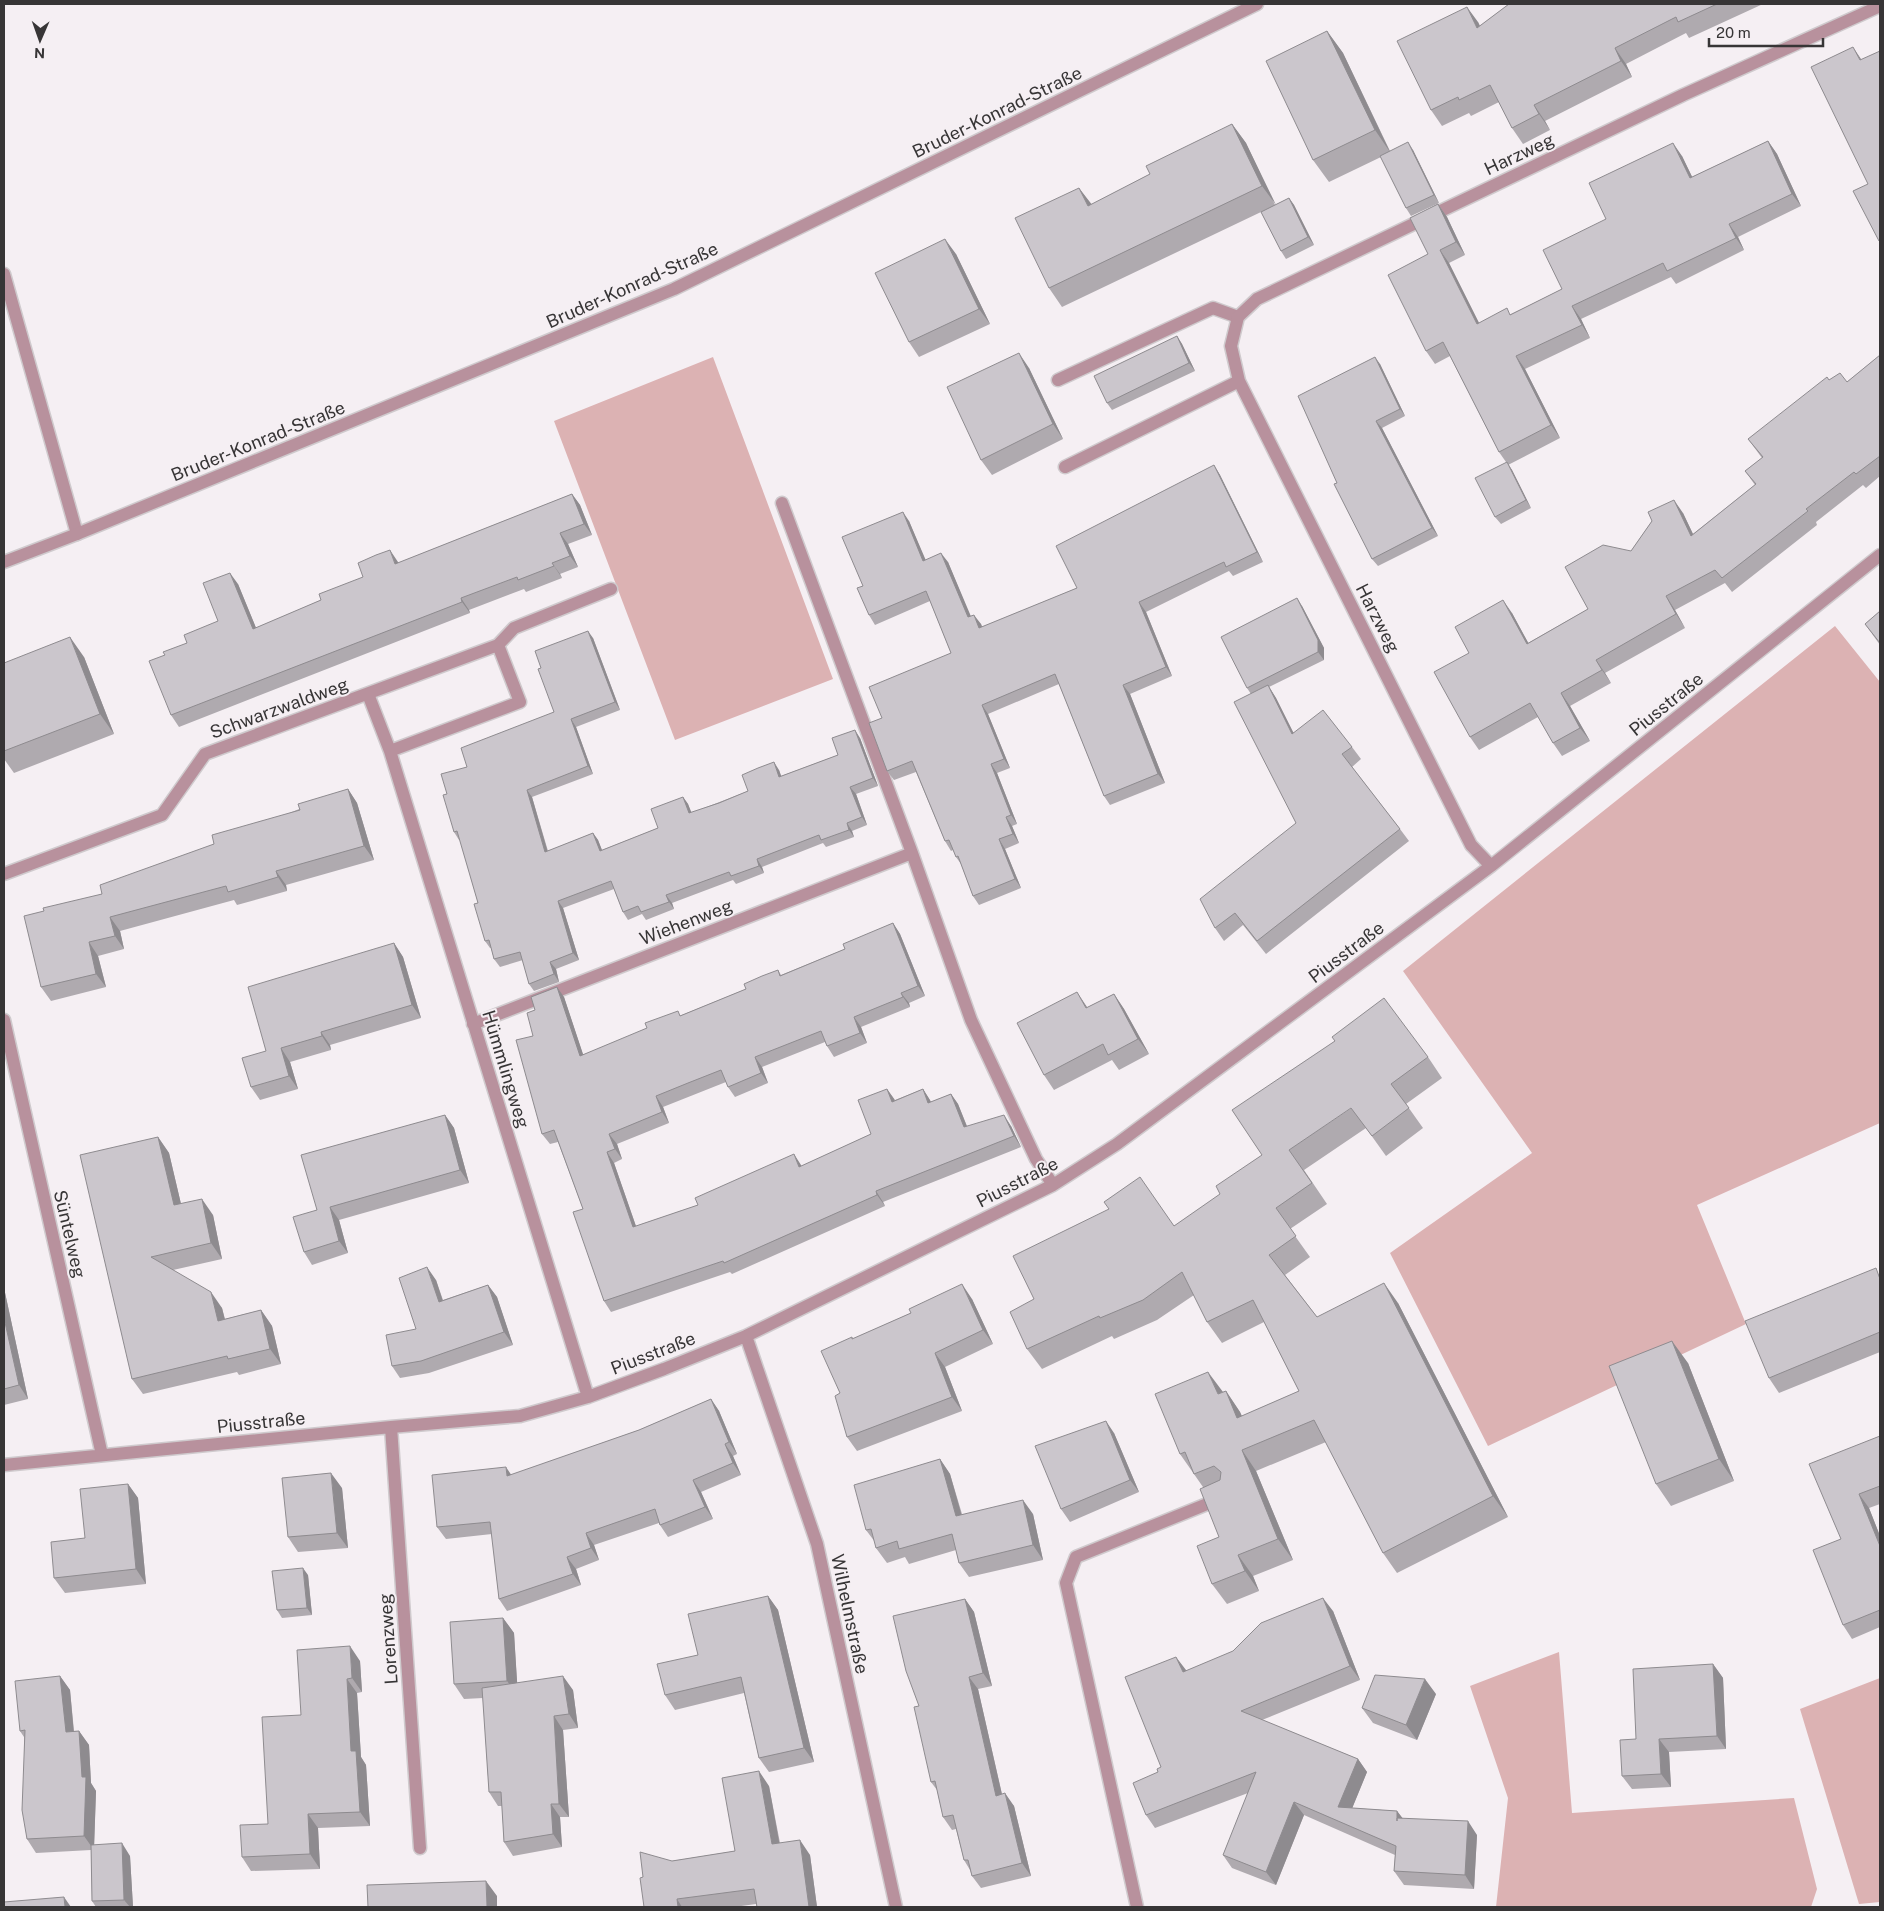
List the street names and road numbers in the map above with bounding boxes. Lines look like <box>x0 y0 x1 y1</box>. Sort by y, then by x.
street label: Bruder-Konrad-Straße <box>909 62 1085 162</box>
street label: Harzweg <box>1481 129 1557 179</box>
street label: Bruder-Konrad-Straße <box>543 238 721 332</box>
street label: Bruder-Konrad-Straße <box>168 396 348 486</box>
street label: Harzweg <box>1352 580 1404 656</box>
street label: Piusstraße <box>1625 668 1707 740</box>
street label: Schwarzwaldweg <box>207 673 351 743</box>
street label: Wiehenweg <box>637 895 735 949</box>
street label: Piusstraße <box>1304 917 1388 987</box>
street label: Hümmlingweg <box>478 1007 534 1131</box>
street label: Piusstraße <box>973 1152 1061 1212</box>
street label: Süntelweg <box>50 1188 90 1280</box>
street label: Piusstraße <box>608 1327 698 1379</box>
street label: Piusstraße <box>216 1407 306 1437</box>
street label: Wilhelmstraße <box>827 1552 873 1676</box>
street label: Lorenzweg <box>374 1593 402 1685</box>

